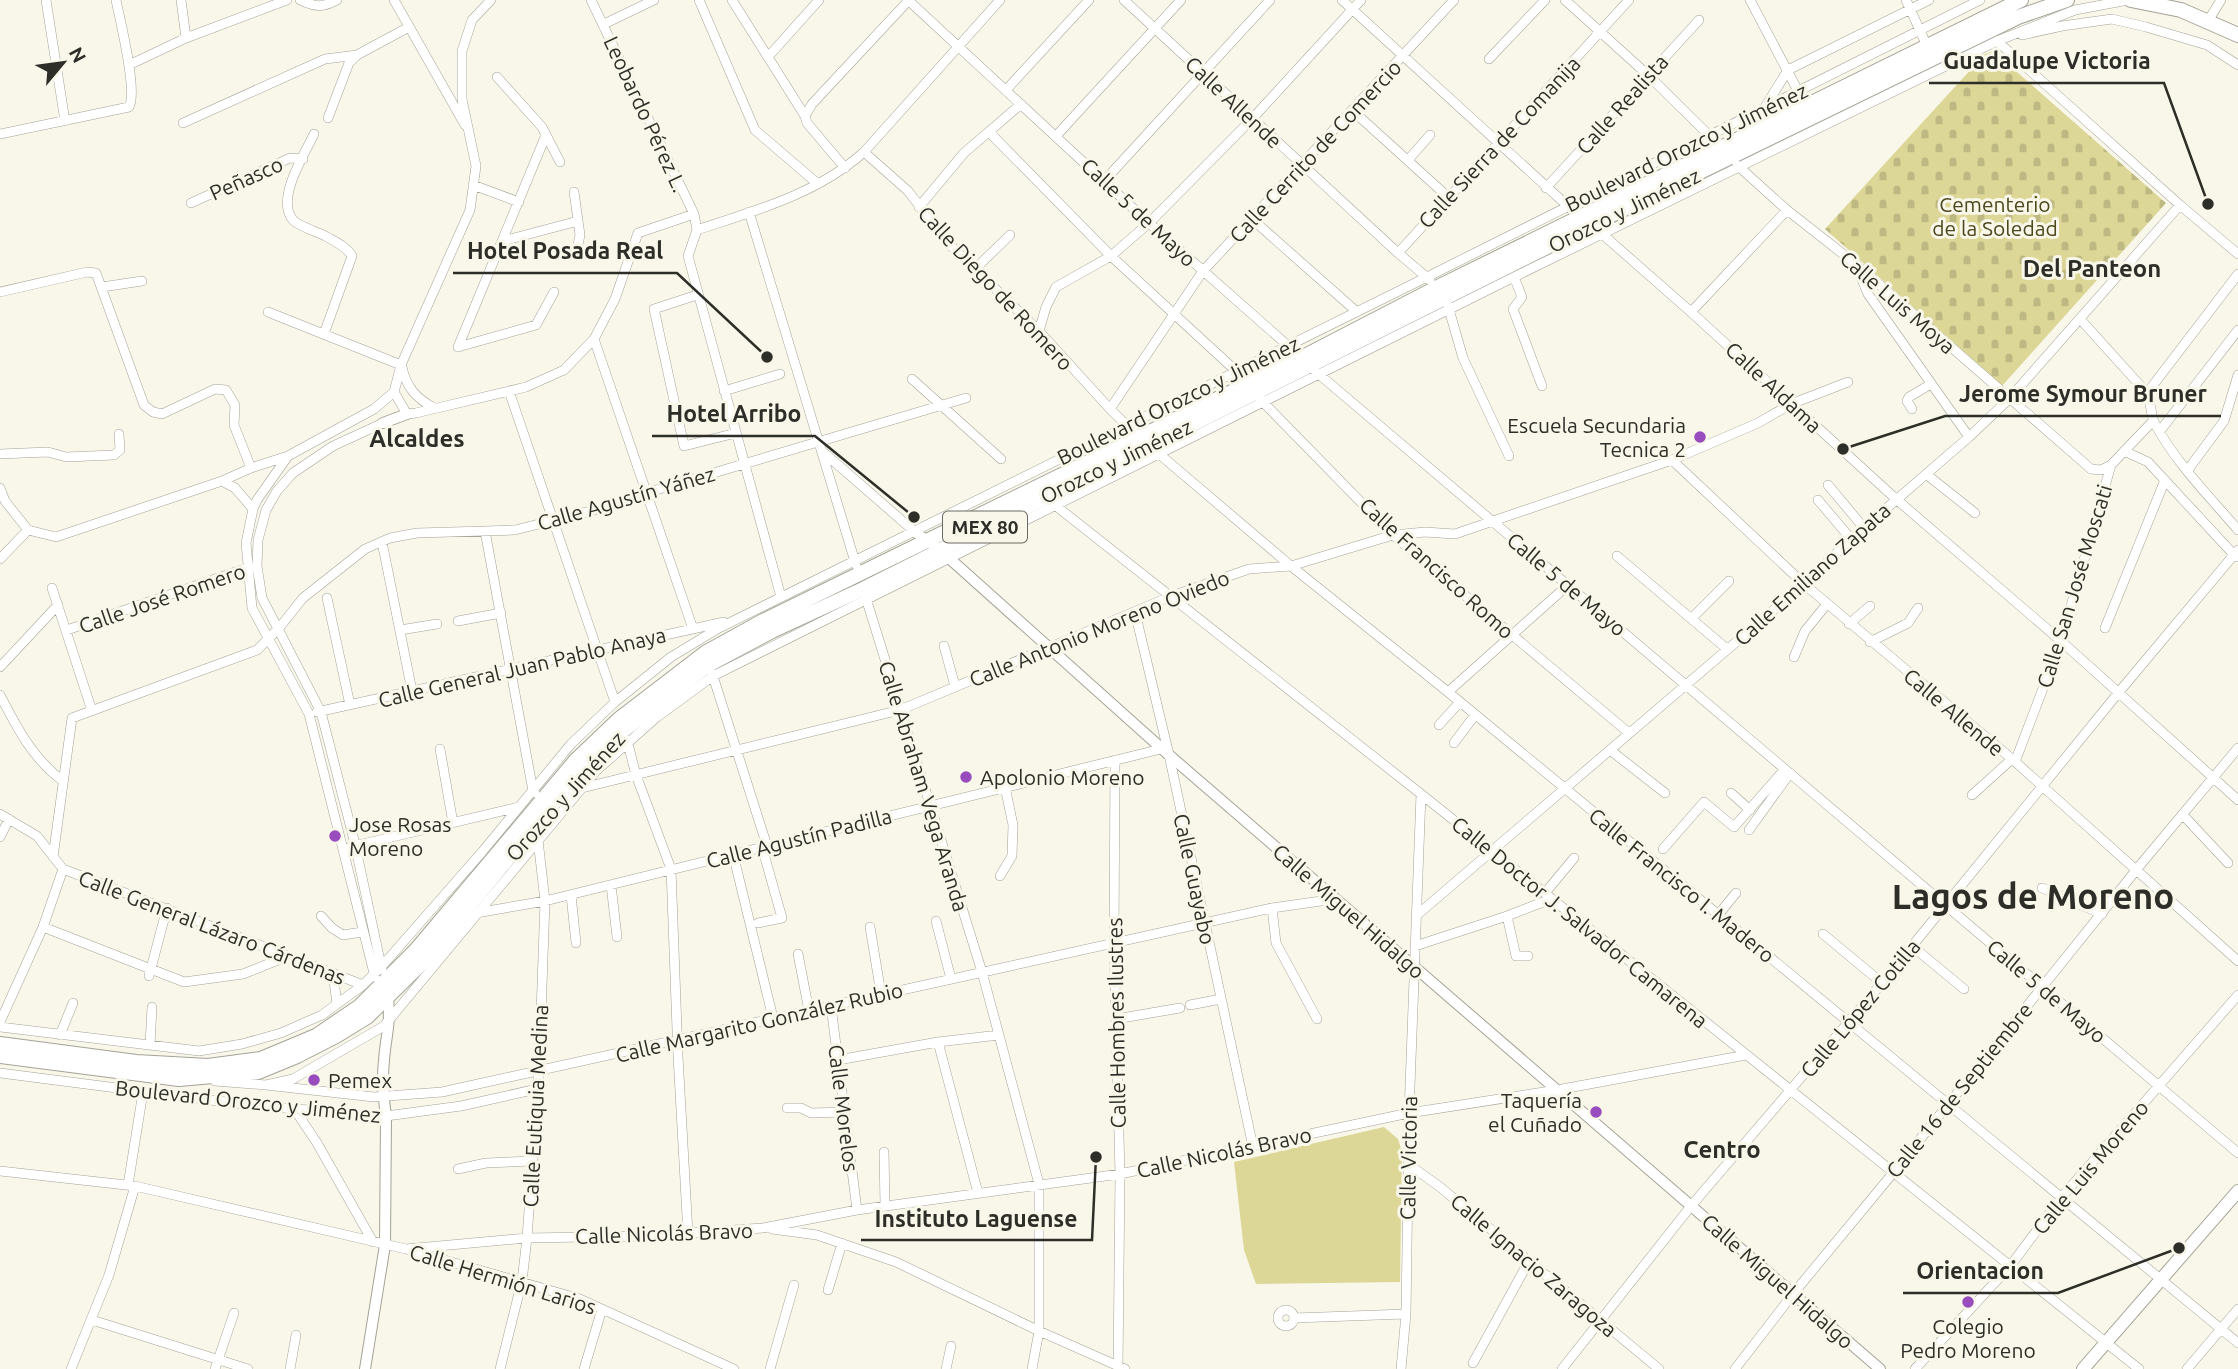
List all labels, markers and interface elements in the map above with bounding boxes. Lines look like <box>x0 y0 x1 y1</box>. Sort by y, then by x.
north arrow <box>28 28 98 98</box>
street label: Leobardo Pérez L. <box>599 32 693 196</box>
callout: Guadalupe Victoria <box>1929 39 2164 83</box>
text: N <box>65 43 91 66</box>
text: Guadalupe Victoria <box>1943 48 2151 73</box>
street label: Calle Realista <box>1571 49 1673 159</box>
street label: Calle Allende <box>1181 51 1287 153</box>
street label: Calle Sierra de Comanija <box>1413 51 1585 233</box>
street label: Calle Cerrito de Comercio <box>1224 55 1406 247</box>
street label: Boulevard Orozco y Jiménez <box>1561 77 1811 217</box>
street label: Peñasco <box>206 151 286 205</box>
street label: Calle 5 de Mayo <box>1077 153 1201 271</box>
street label: Orozco y Jiménez <box>1544 162 1704 258</box>
park label: Cementerio de la Soledad <box>1932 192 2058 240</box>
street label: Calle Diego de Romero <box>914 201 1078 375</box>
callout: Hotel Posada Real <box>453 229 677 273</box>
text: Hotel Posada Real <box>467 238 663 263</box>
street label: Calle Luis Moya <box>1836 246 1960 358</box>
district label: Del Panteon <box>2023 255 2161 282</box>
street label: Boulevard Orozco y Jiménez <box>1053 330 1303 470</box>
street label: Calle Aldama <box>1721 337 1827 437</box>
callout: Jerome Symour Bruner <box>1945 372 2221 416</box>
text: Jerome Symour Bruner <box>1959 381 2208 406</box>
callout: Hotel Arribo <box>652 392 815 436</box>
text: Hotel Arribo <box>667 401 801 426</box>
street label: Orozco y Jiménez <box>1036 413 1196 509</box>
place label: Escuela Secundaria Tecnica 2 <box>1507 413 1686 461</box>
district label: Alcaldes <box>369 425 465 452</box>
marker: Escuela Secundaria Tecnica 2 <box>1692 429 1708 445</box>
street label: Calle Agustín Yáñez <box>534 461 718 535</box>
street label: Calle San José Moscati <box>2032 481 2116 691</box>
street label: Calle Francisco Romo <box>1355 492 1519 644</box>
street label: Calle Emiliano Zapata <box>1729 498 1895 650</box>
road number: MEX 80 <box>943 512 1027 542</box>
street label: Calle 5 de Mayo <box>1503 527 1631 641</box>
street label: Calle José Romero <box>76 558 248 638</box>
street label: Calle Antonio Moreno Oviedo <box>965 565 1233 691</box>
street label: Calle General Juan Pablo Anaya <box>376 622 668 712</box>
street label: Calle Abraham Vega Aranda <box>874 658 974 914</box>
street label: Calle Allende <box>1899 663 2009 761</box>
street label: Orozco y Jiménez <box>501 726 629 866</box>
place label: Apolonio Moreno <box>980 765 1145 789</box>
marker: Apolonio Moreno <box>958 769 974 785</box>
street label: Calle Agustín Padilla <box>704 803 894 873</box>
street label: Calle Francisco I. Madero <box>1584 803 1780 967</box>
street label: Calle Guayabo <box>1169 811 1221 947</box>
street label: Calle Doctor J. Salvador Camarena <box>1447 811 1713 1033</box>
place label: Jose Rosas Moreno <box>349 812 451 860</box>
marker: Jose Rosas Moreno <box>327 828 343 844</box>
street label: Calle Miguel Hidalgo <box>1268 839 1430 983</box>
street label: Calle General Lázaro Cárdenas <box>75 865 349 989</box>
district label: Lagos de Moreno <box>1892 876 2174 916</box>
street label: Calle Hombres Ilustres <box>1102 917 1130 1129</box>
street label: Calle López Cotilla <box>1795 934 1925 1082</box>
street label: Calle 5 de Mayo <box>1983 934 2111 1048</box>
street label: Calle Margarito González Rubio <box>613 977 905 1067</box>
street label: Calle 16 de Septiembre <box>1881 998 2037 1182</box>
street label: Calle Eutiquia Medina <box>518 1004 552 1208</box>
street label: Calle Morelos <box>824 1043 864 1173</box>
place label: Pemex <box>328 1068 392 1092</box>
marker: Pemex <box>306 1072 322 1088</box>
street label: Boulevard Orozco y Jiménez <box>114 1075 382 1127</box>
place label: Taquería el Cuñado <box>1488 1088 1582 1136</box>
street label: Calle Luis Moreno <box>2027 1095 2153 1239</box>
street label: Calle Victoria <box>1395 1096 1421 1220</box>
marker: Taquería el Cuñado <box>1588 1104 1604 1120</box>
street label: Calle Nicolás Bravo <box>1134 1122 1314 1182</box>
district label: Centro <box>1683 1136 1761 1163</box>
street label: Calle Ignacio Zaragoza <box>1446 1189 1622 1341</box>
callout: Instituto Laguense <box>861 1196 1092 1240</box>
text: Instituto Laguense <box>875 1206 1077 1231</box>
street label: Calle Miguel Hidalgo <box>1697 1209 1859 1353</box>
street label: Calle Nicolás Bravo <box>575 1218 753 1248</box>
street label: Calle Hermión Larios <box>407 1239 599 1319</box>
callout: Orientacion <box>1903 1249 2058 1293</box>
text: Orientacion <box>1916 1258 2044 1283</box>
marker: Colegio Pedro Moreno <box>1960 1294 1976 1310</box>
place label: Colegio Pedro Moreno <box>1900 1314 2036 1362</box>

